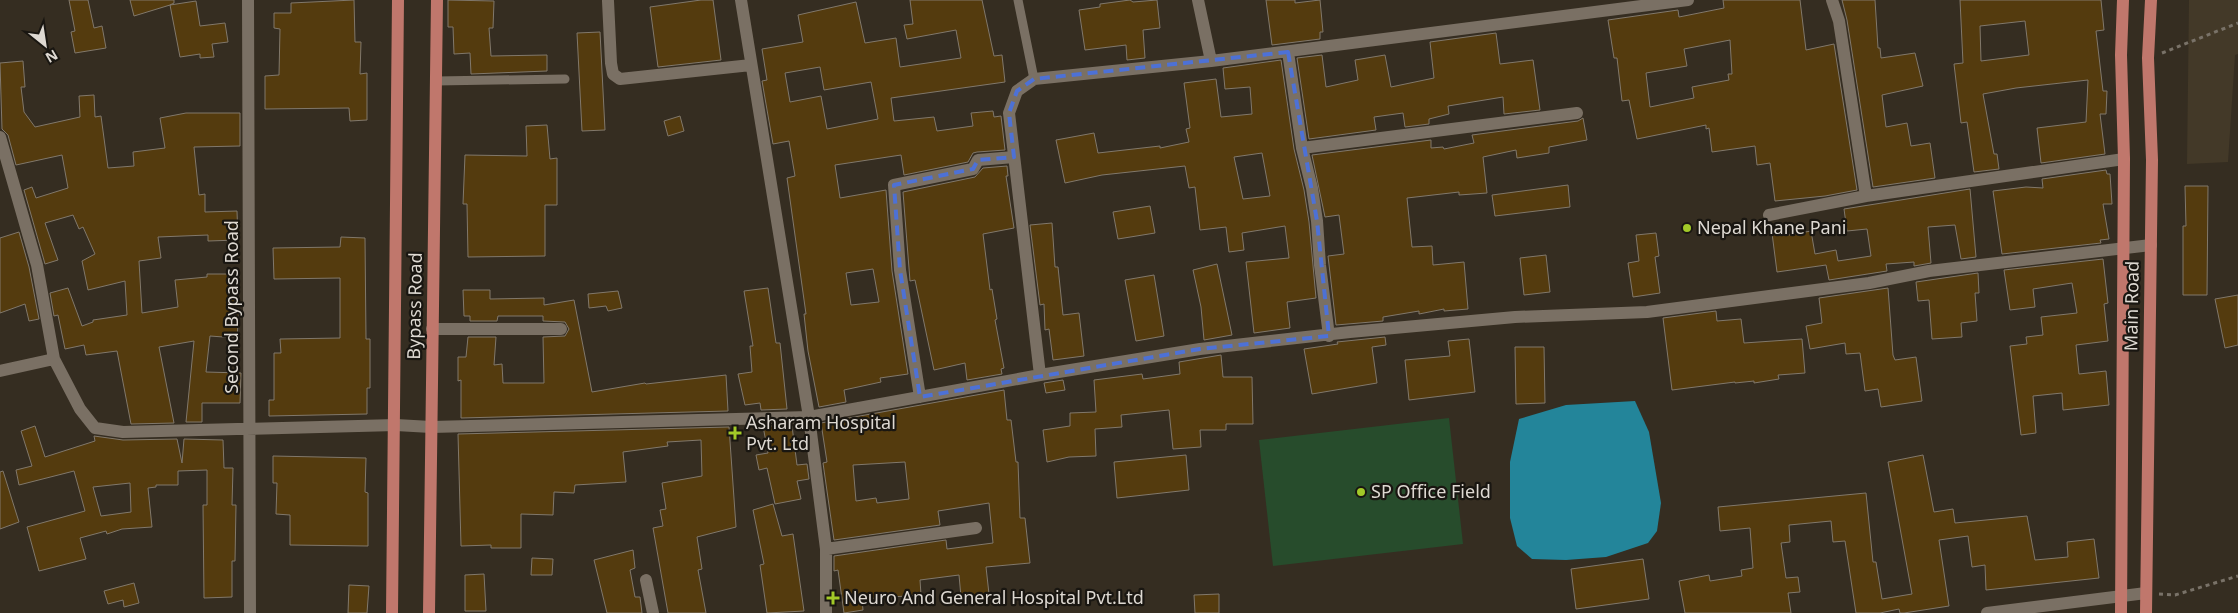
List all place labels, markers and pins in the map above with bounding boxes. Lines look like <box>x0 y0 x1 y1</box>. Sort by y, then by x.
place label: Nepal Khane Pani <box>1697 215 1846 239</box>
marker: Nepal Khane Pani <box>1681 222 1693 234</box>
place label: Asharam Hospital Pvt. Ltd <box>746 410 896 455</box>
marker: Asharam Hospital Pvt. Ltd <box>728 426 742 440</box>
place label: SP Office Field <box>1371 479 1491 503</box>
marker: SP Office Field <box>1355 486 1367 498</box>
place label: Neuro And General Hospital Pvt.Ltd <box>844 585 1144 609</box>
marker: Neuro And General Hospital Pvt.Ltd <box>826 591 840 605</box>

